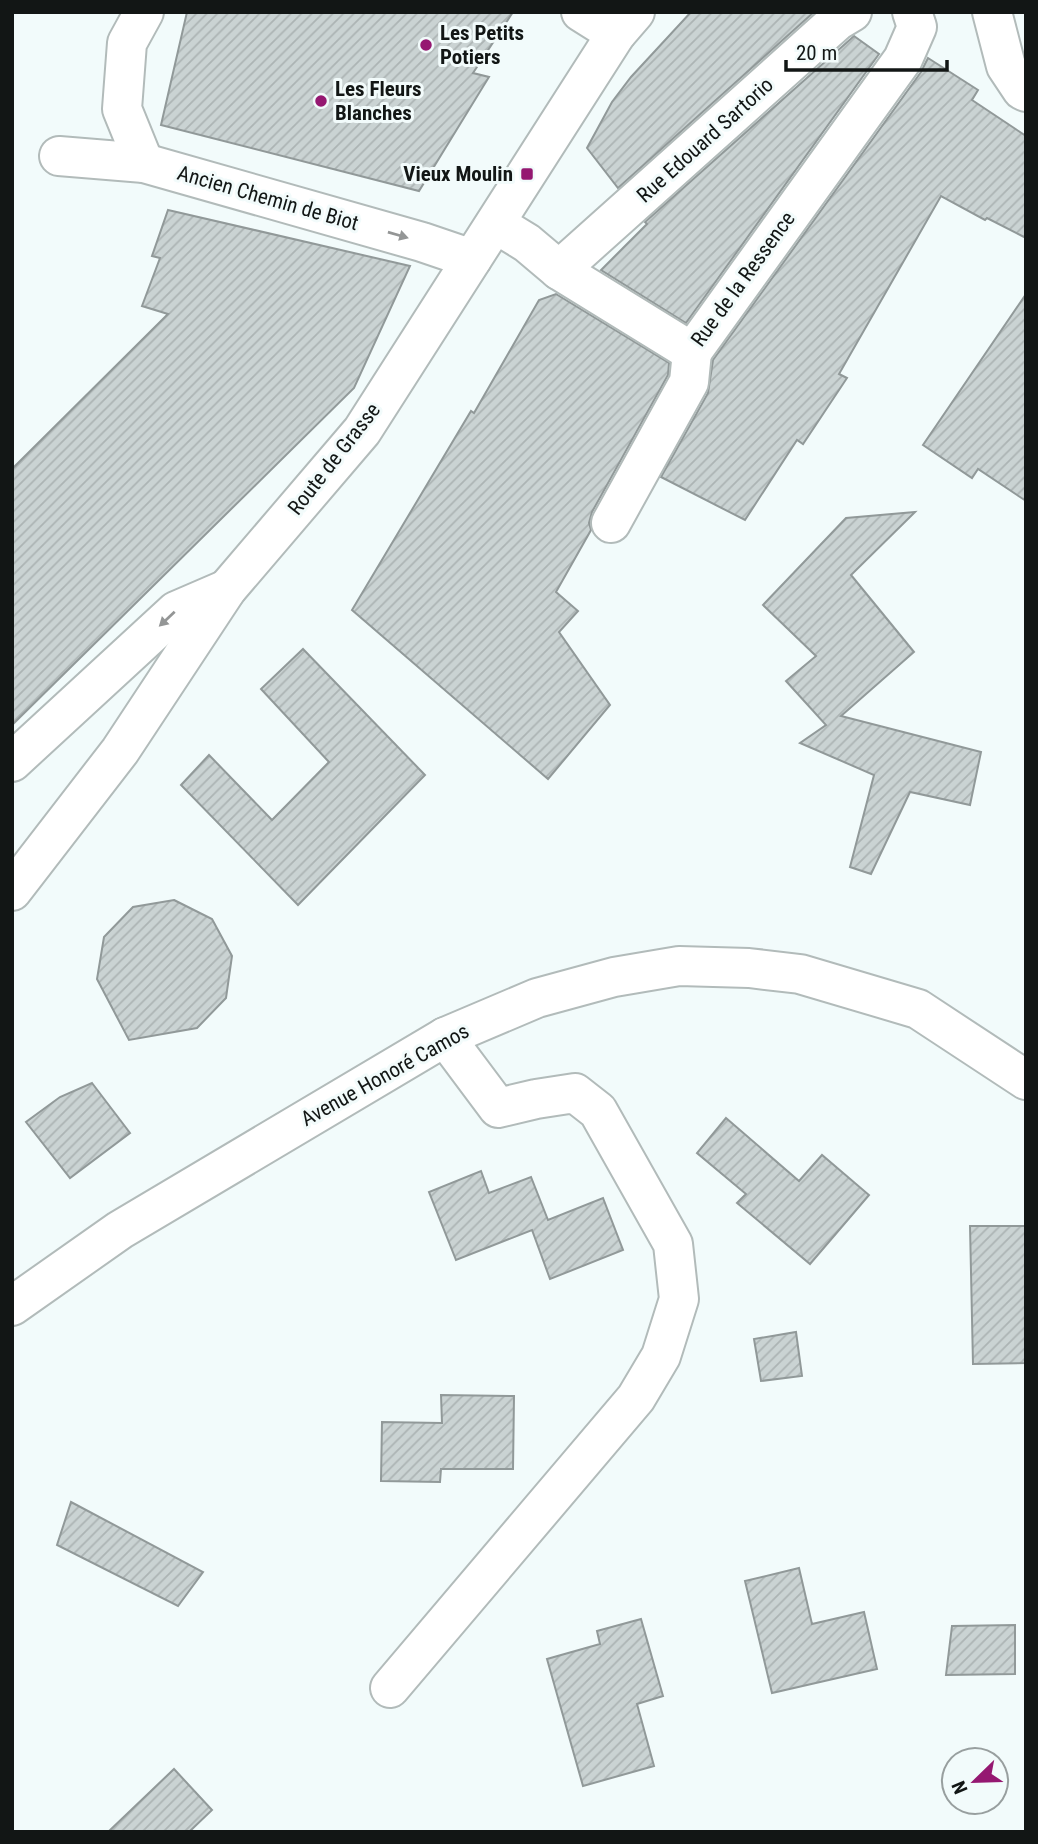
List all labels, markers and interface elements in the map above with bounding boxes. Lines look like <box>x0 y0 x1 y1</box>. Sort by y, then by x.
place label: Les Petits Potiers <box>440 21 524 69</box>
scale bar <box>786 28 947 72</box>
marker: Les Petits Potiers <box>418 37 434 53</box>
text: 20 m <box>796 41 837 65</box>
street label: Rue Edouard Sartorio <box>632 73 778 207</box>
place label: Les Fleurs Blanches <box>335 77 422 125</box>
marker: Les Fleurs Blanches <box>313 93 329 109</box>
street label: Ancien Chemin de Biot <box>175 161 361 235</box>
place label: Vieux Moulin <box>403 162 513 186</box>
marker: Vieux Moulin <box>519 166 535 182</box>
street label: Rue de la Ressence <box>686 207 800 351</box>
one-way arrow <box>388 231 409 241</box>
street label: Route de Grasse <box>283 398 385 520</box>
one-way arrow <box>159 611 176 627</box>
street label: Avenue Honoré Camos <box>297 1019 473 1131</box>
north arrow <box>940 1746 1010 1816</box>
text: N <box>947 1778 973 1797</box>

